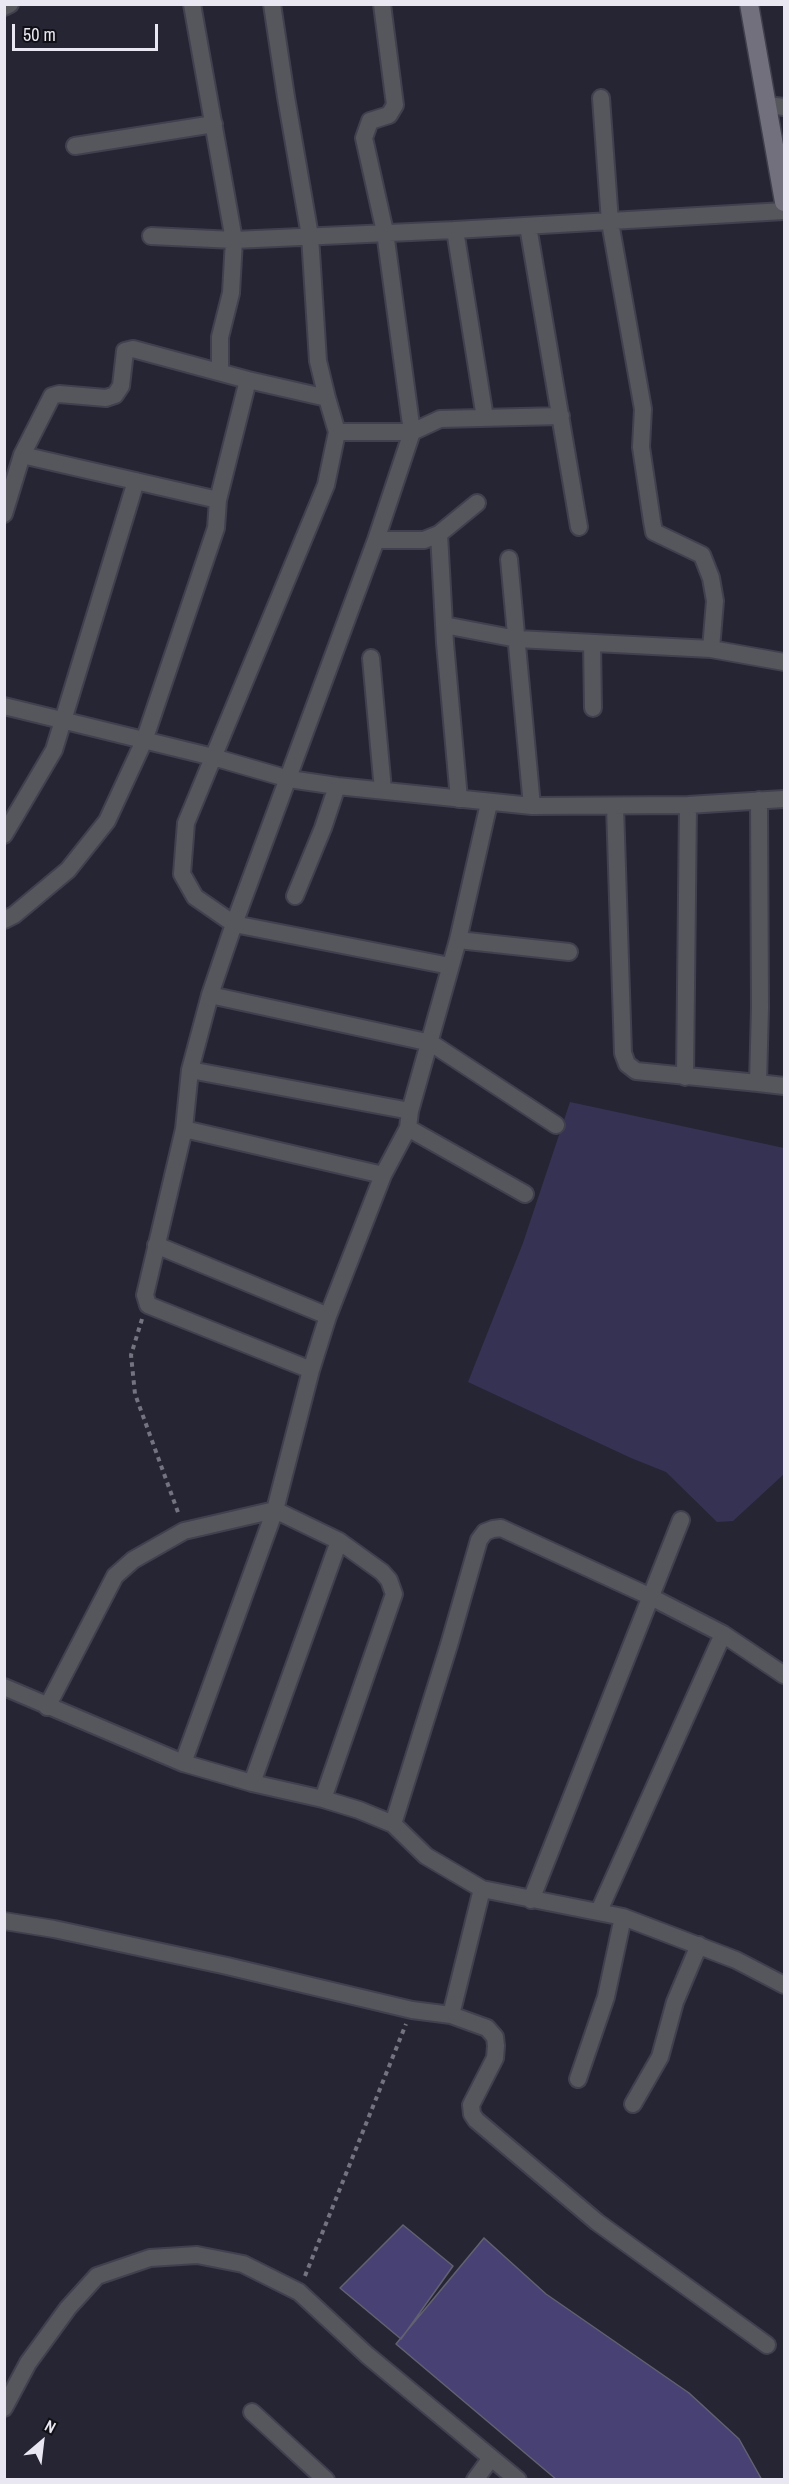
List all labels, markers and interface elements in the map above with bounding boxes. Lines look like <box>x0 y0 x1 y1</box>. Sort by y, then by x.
scale bar <box>15 12 160 50</box>
text: 50 m <box>23 22 56 47</box>
north arrow <box>12 2412 72 2472</box>
text: N <box>41 2414 60 2438</box>

